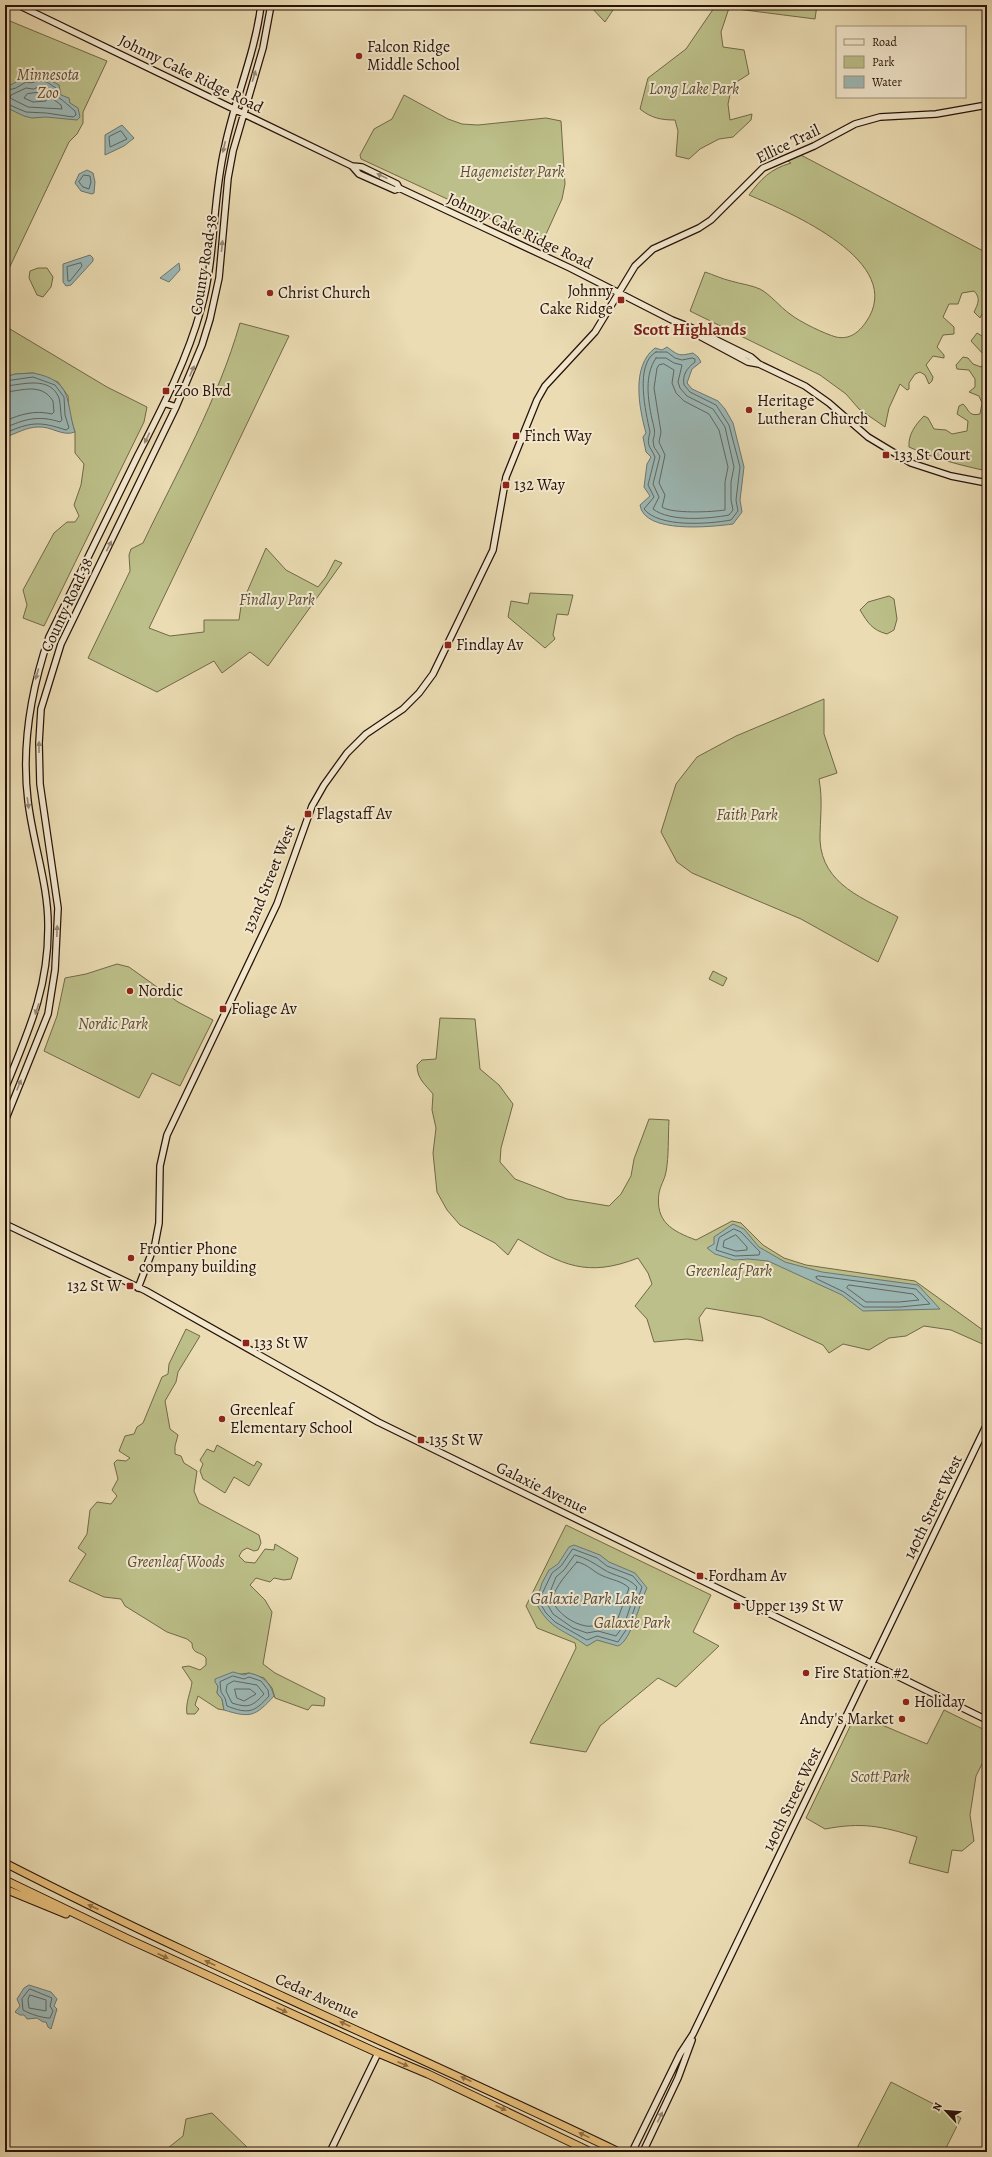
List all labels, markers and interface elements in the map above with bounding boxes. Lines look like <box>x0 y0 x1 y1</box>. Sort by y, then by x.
legend <box>836 26 966 98</box>
street label: Johnny Cake Ridge Road <box>115 29 267 119</box>
text: Road <box>872 34 898 50</box>
place label: Falcon Ridge Middle School <box>367 36 460 76</box>
marker: Falcon Ridge Middle School <box>354 51 364 61</box>
text: Park <box>872 54 895 70</box>
park label: Minnesota Zoo <box>17 64 80 104</box>
one-way arrow <box>251 70 257 82</box>
text: Water <box>871 74 902 90</box>
park label: Long Lake Park <box>649 78 739 100</box>
street label: Ellice Trail <box>752 119 824 169</box>
one-way arrow <box>221 141 227 153</box>
park label: Hagemeister Park <box>460 161 564 183</box>
one-way arrow <box>376 173 388 179</box>
street label: Johnny Cake Ridge Road <box>444 188 597 275</box>
street label: County Road 38 <box>185 213 223 317</box>
one-way arrow <box>219 240 226 252</box>
place label: Johnny Cake Ridge <box>540 280 614 320</box>
place label: Christ Church <box>278 282 371 304</box>
marker: Christ Church <box>265 288 275 298</box>
marker: Johnny Cake Ridge <box>616 295 626 305</box>
district label: Scott Highlands <box>634 318 746 341</box>
one-way arrow <box>189 366 195 377</box>
place label: Zoo Blvd <box>174 380 231 402</box>
marker: Zoo Blvd <box>161 386 171 396</box>
place label: Heritage Lutheran Church <box>757 390 869 430</box>
marker: Heritage Lutheran Church <box>744 405 754 415</box>
place label: Finch Way <box>524 425 592 447</box>
marker: Finch Way <box>511 431 521 441</box>
one-way arrow <box>143 432 150 444</box>
place label: 133 St Court <box>894 444 971 466</box>
marker: 133 St Court <box>881 450 891 460</box>
place label: 132 Way <box>514 474 566 496</box>
marker: 132 Way <box>501 480 511 490</box>
one-way arrow <box>106 540 112 552</box>
street label: County Road 38 <box>36 554 98 656</box>
park label: Findlay Park <box>239 589 315 611</box>
place label: Findlay Av <box>456 634 524 656</box>
marker: Findlay Av <box>443 640 453 650</box>
one-way arrow <box>33 668 39 680</box>
one-way arrow <box>36 740 42 753</box>
one-way arrow <box>25 797 31 809</box>
place label: Flagstaff Av <box>316 803 393 825</box>
park label: Faith Park <box>716 804 778 826</box>
marker: Flagstaff Av <box>303 809 313 819</box>
street label: 132nd Street West <box>237 821 301 937</box>
one-way arrow <box>54 924 60 937</box>
place label: Nordic <box>138 980 183 1002</box>
marker: Nordic <box>125 986 135 996</box>
place label: Foliage Av <box>231 998 298 1020</box>
one-way arrow <box>33 1003 39 1015</box>
marker: Foliage Av <box>218 1004 228 1014</box>
park label: Nordic Park <box>78 1013 148 1035</box>
one-way arrow <box>17 1078 23 1090</box>
place label: Frontier Phone company building <box>139 1238 257 1278</box>
marker: Frontier Phone company building <box>126 1253 136 1263</box>
park label: Greenleaf Park <box>686 1260 772 1282</box>
place label: 132 St W <box>67 1275 122 1297</box>
marker: 132 St W <box>125 1281 135 1291</box>
place label: 133 St W <box>254 1332 308 1354</box>
marker: 133 St W <box>241 1338 251 1348</box>
place label: Greenleaf Elementary School <box>230 1399 353 1439</box>
marker: Greenleaf Elementary School <box>217 1414 227 1424</box>
place label: 135 St W <box>429 1429 483 1451</box>
marker: 135 St W <box>416 1435 426 1445</box>
street label: 140th Street West <box>898 1451 968 1563</box>
street label: Galaxie Avenue <box>492 1456 592 1520</box>
park label: Greenleaf Woods <box>127 1551 225 1573</box>
place label: Fordham Av <box>708 1565 788 1587</box>
marker: Fordham Av <box>695 1571 705 1581</box>
water label: Galaxie Park Lake <box>530 1587 644 1610</box>
place label: Upper 139 St W <box>745 1595 843 1617</box>
marker: Upper 139 St W <box>732 1601 742 1611</box>
park label: Galaxie Park <box>594 1612 670 1634</box>
place label: Fire Station #2 <box>814 1662 910 1684</box>
marker: Fire Station #2 <box>801 1668 811 1678</box>
place label: Holiday <box>914 1691 966 1713</box>
marker: Holiday <box>901 1697 911 1707</box>
place label: Andy's Market <box>799 1708 894 1730</box>
marker: Andy's Market <box>897 1714 907 1724</box>
street label: 140th Street West <box>757 1743 827 1855</box>
park label: Scott Park <box>850 1766 910 1788</box>
one-way arrow <box>87 1904 98 1910</box>
one-way arrow <box>158 1953 170 1959</box>
one-way arrow <box>204 1960 216 1966</box>
street label: Cedar Avenue <box>271 1968 363 2024</box>
one-way arrow <box>276 2007 288 2013</box>
one-way arrow <box>339 2021 351 2027</box>
one-way arrow <box>397 2061 409 2067</box>
one-way arrow <box>461 2076 472 2082</box>
north arrow <box>926 2091 966 2131</box>
text: N <box>929 2100 946 2114</box>
one-way arrow <box>496 2105 507 2111</box>
one-way arrow <box>657 2111 663 2123</box>
one-way arrow <box>578 2132 589 2138</box>

